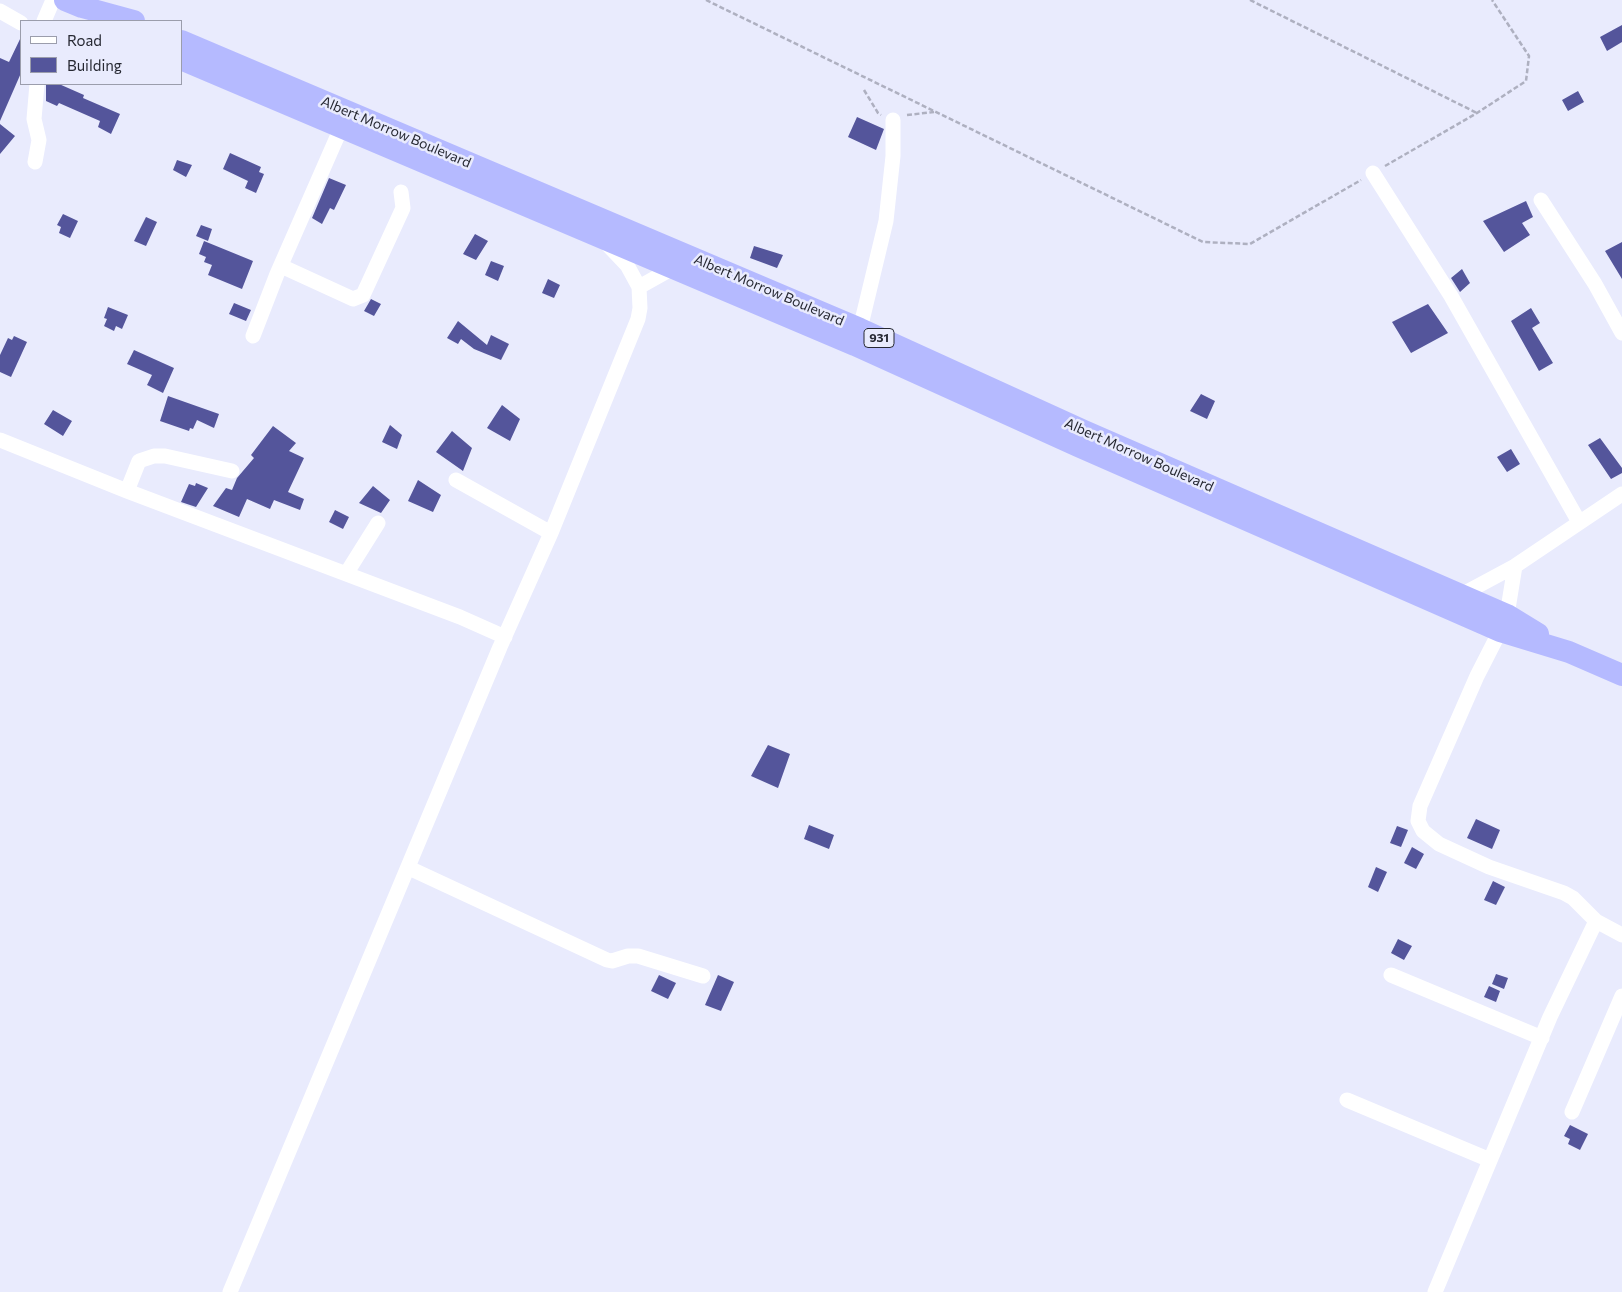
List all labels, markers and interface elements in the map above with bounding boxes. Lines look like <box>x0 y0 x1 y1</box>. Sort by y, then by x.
legend <box>20 20 182 85</box>
text: Road <box>67 31 102 49</box>
text: Building <box>67 56 122 74</box>
street label: Albert Morrow Boulevard <box>318 93 474 171</box>
street label: Albert Morrow Boulevard <box>691 251 847 329</box>
road number: 931 <box>864 328 894 348</box>
street label: Albert Morrow Boulevard <box>1062 415 1216 495</box>

